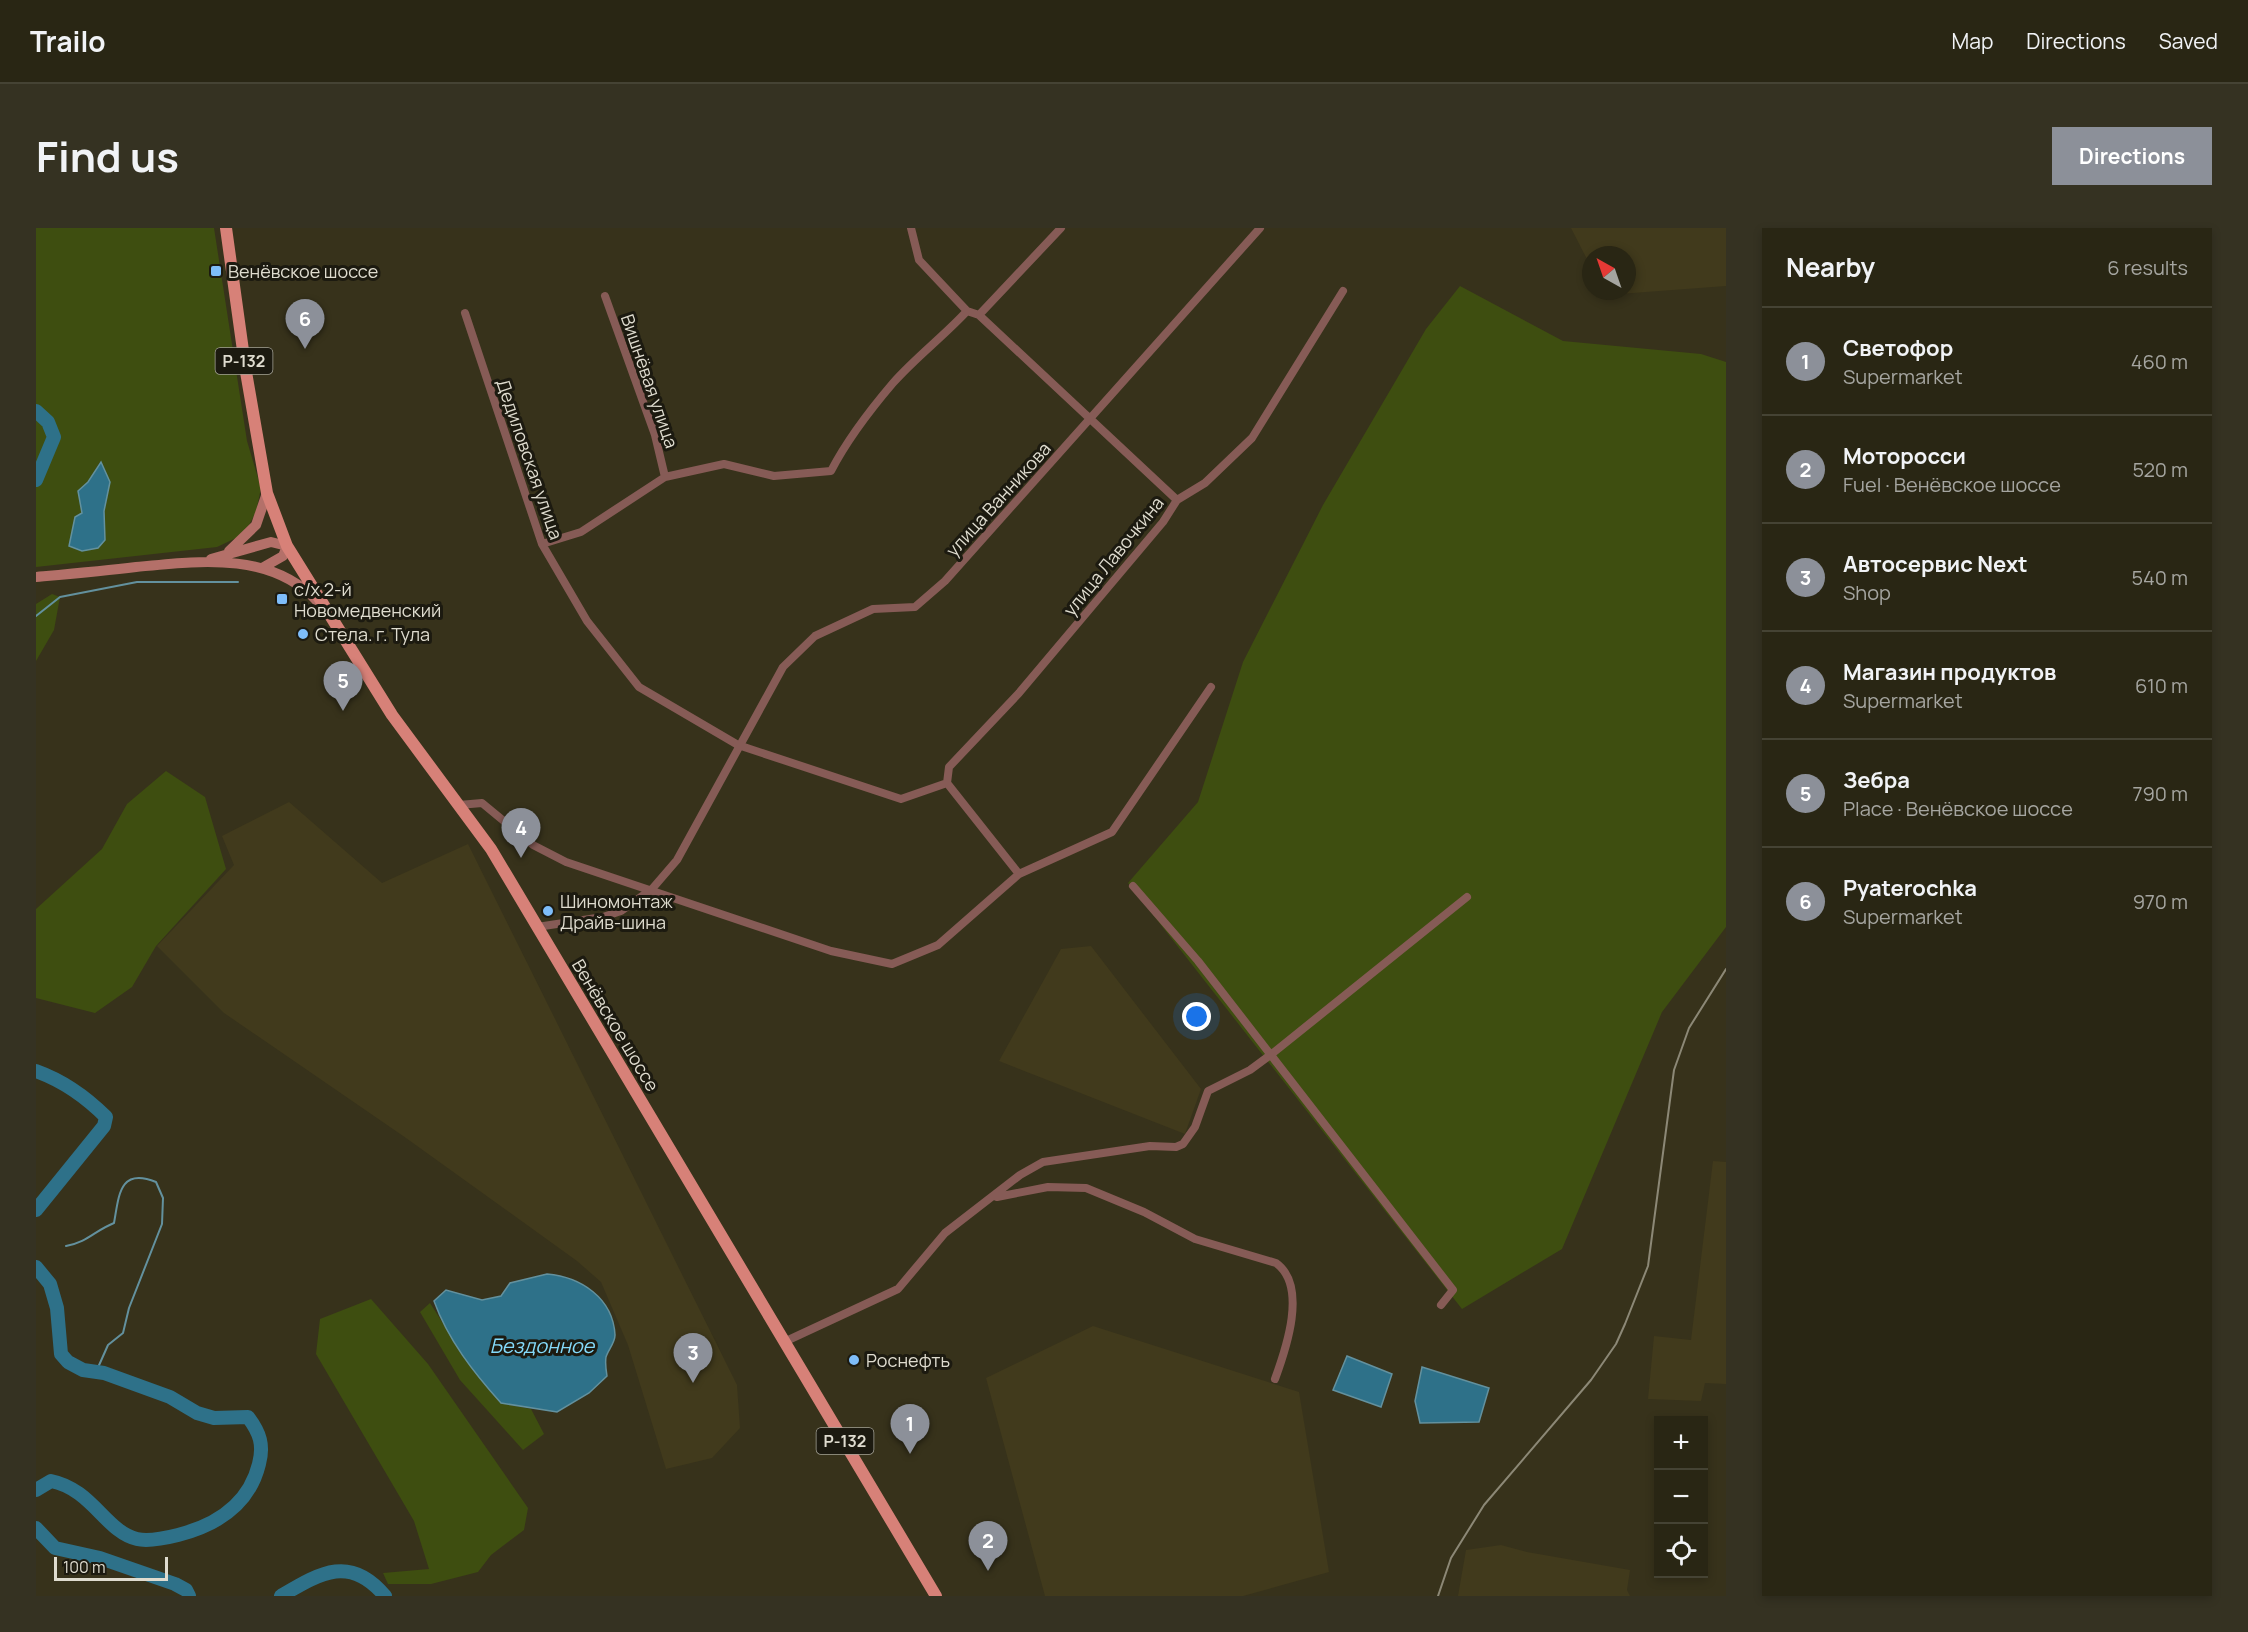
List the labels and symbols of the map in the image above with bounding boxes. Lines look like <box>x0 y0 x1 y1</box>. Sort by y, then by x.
north arrow <box>1582 246 1636 300</box>
place label: Венёвское шоссе <box>228 259 378 283</box>
marker: Венёвское шоссе <box>209 264 223 278</box>
pin: 6 <box>286 300 324 349</box>
street label: Вишнёвая улица <box>616 311 684 451</box>
road number: Р-132 <box>216 348 272 374</box>
street label: Дедиловская улица <box>491 375 569 543</box>
street label: улица Ванникова <box>940 437 1056 561</box>
street label: улица Лавочкина <box>1057 491 1169 621</box>
place label: с/х 2-й Новомедвенский <box>294 577 441 622</box>
marker: с/х 2-й Новомедвенский <box>275 592 289 606</box>
place label: Стела. г. Тула <box>315 622 430 646</box>
marker: Стела. г. Тула <box>296 627 310 641</box>
pin: 5 <box>324 662 362 711</box>
pin: 4 <box>502 808 540 858</box>
place label: Шиномонтаж Драйв-шина <box>560 889 673 934</box>
marker: Шиномонтаж Драйв-шина <box>541 904 555 918</box>
street label: Венёвское шоссе <box>567 954 665 1096</box>
your location <box>1182 1002 1211 1031</box>
water label: Бездонное <box>490 1332 596 1359</box>
pin: 3 <box>674 1334 712 1383</box>
place label: Роснефть <box>866 1348 950 1372</box>
marker: Роснефть <box>847 1353 861 1367</box>
pin: 1 <box>890 1404 930 1454</box>
road number: Р-132 <box>816 1428 874 1454</box>
pin: 2 <box>968 1522 1008 1571</box>
scale bar <box>54 1554 168 1582</box>

